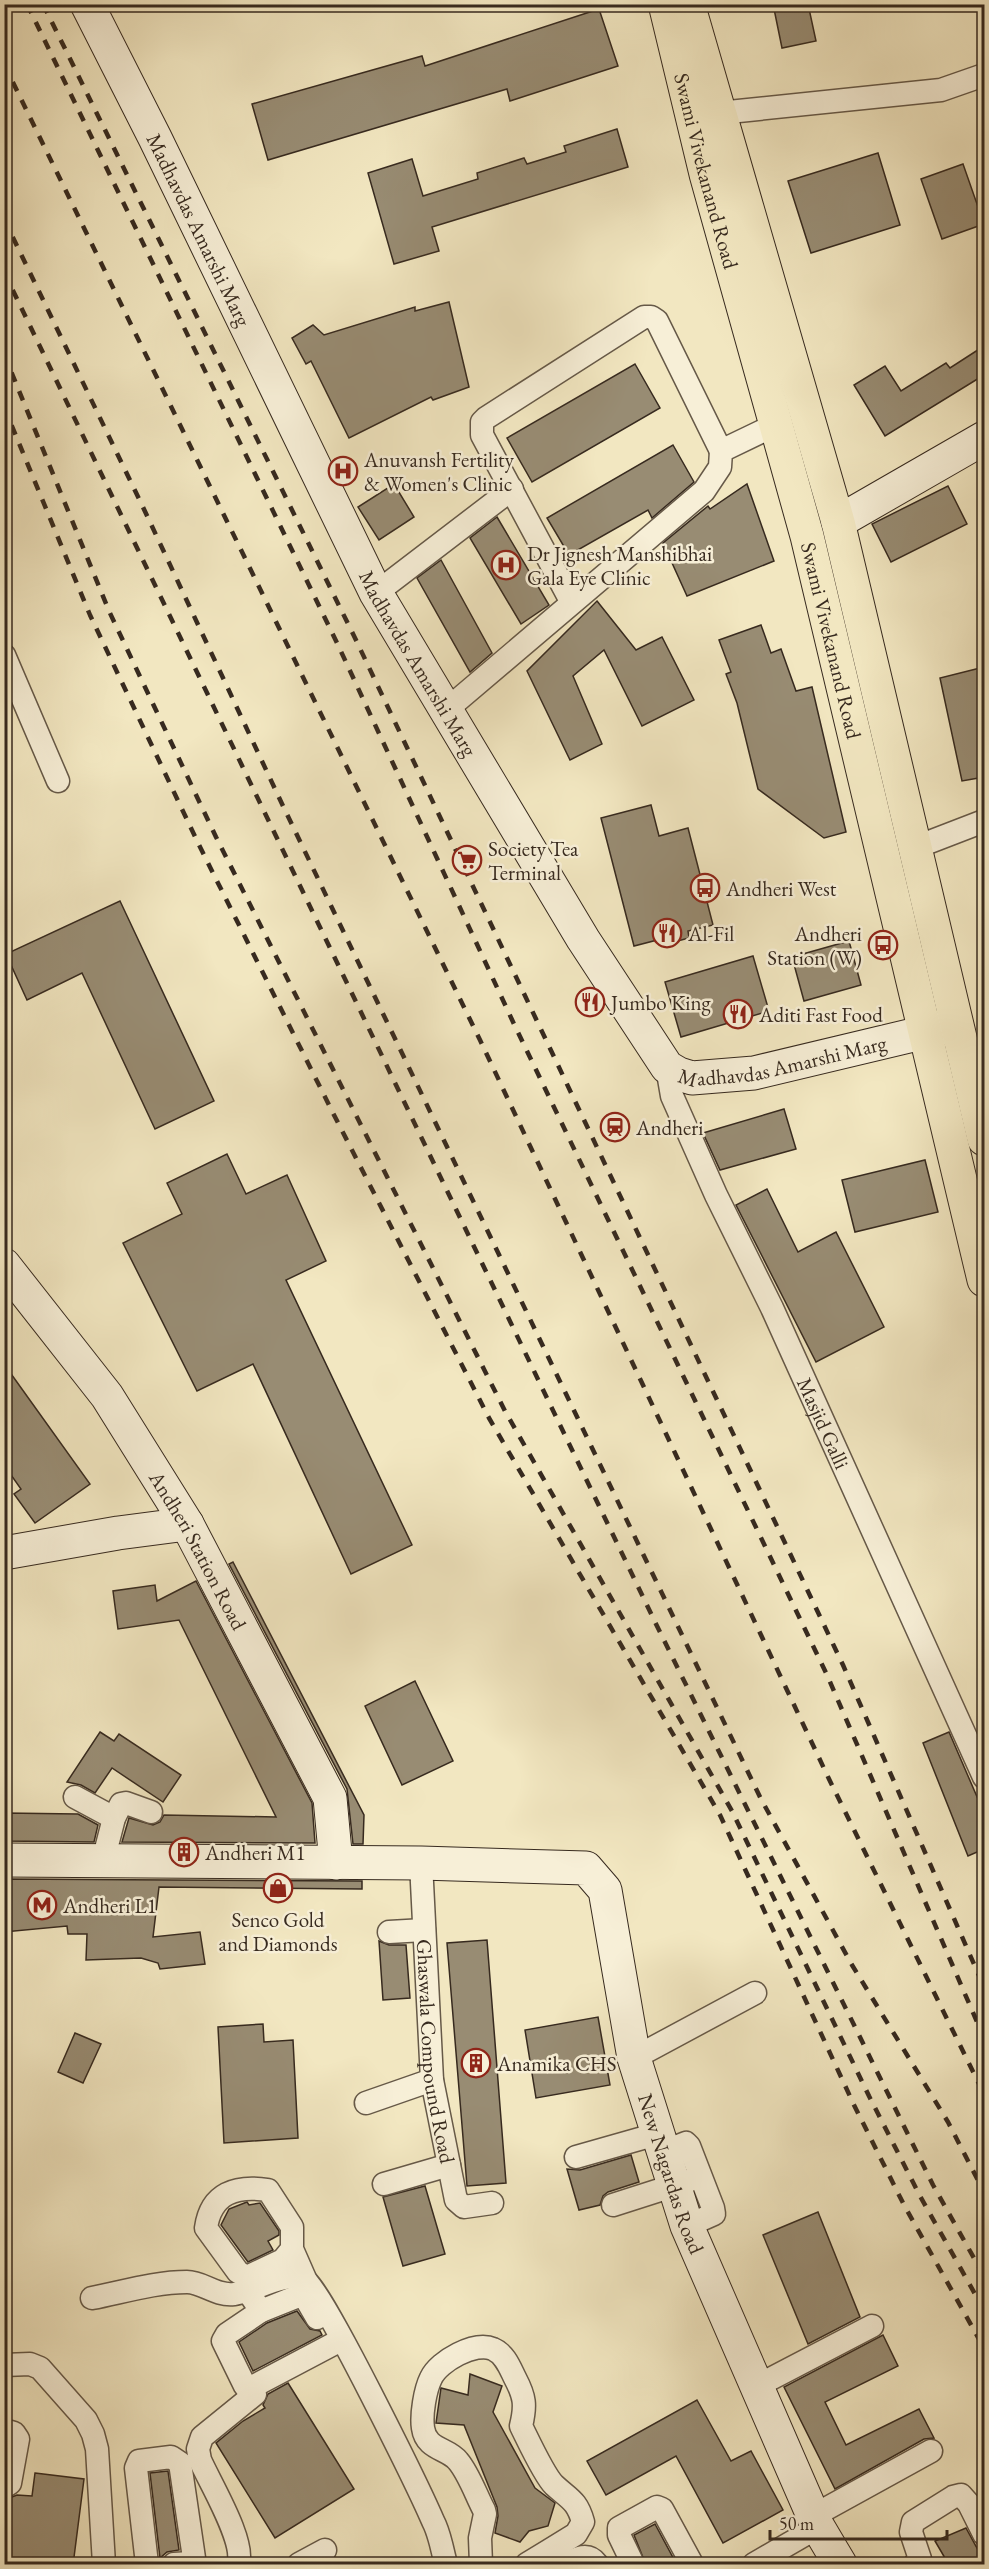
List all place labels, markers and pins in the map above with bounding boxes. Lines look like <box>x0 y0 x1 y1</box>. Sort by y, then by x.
place label: Anuvansh Fertility & Women's Clinic <box>363 446 515 497</box>
hospital icon: Anuvansh Fertility & Women's Clinic <box>327 455 359 487</box>
place label: Dr Jignesh Manshibhai Gala Eye Clinic <box>527 540 712 591</box>
hospital icon: Dr Jignesh Manshibhai Gala Eye Clinic <box>490 549 522 581</box>
place label: Society Tea Terminal <box>488 835 579 886</box>
supermarket icon: Society Tea Terminal <box>451 844 483 876</box>
bus stop icon: Andheri West <box>689 872 721 904</box>
place label: Andheri West <box>725 875 837 902</box>
restaurant icon: Al-Fil <box>651 917 683 949</box>
place label: Al-Fil <box>687 920 734 947</box>
place label: Andheri Station (W) <box>767 920 862 971</box>
bus stop icon: Andheri Station (W) <box>867 929 899 961</box>
restaurant icon: Jumbo King <box>574 986 606 1018</box>
place label: Jumbo King <box>609 989 711 1016</box>
restaurant icon: Aditi Fast Food <box>722 998 754 1030</box>
place label: Aditi Fast Food <box>758 1001 883 1028</box>
station icon: Andheri <box>599 1111 631 1143</box>
place label: Andheri <box>635 1114 703 1141</box>
building icon: Andheri M1 <box>168 1836 200 1868</box>
place label: Andheri M1 <box>204 1839 306 1866</box>
shop icon: Senco Gold and Diamonds <box>262 1872 294 1904</box>
metro station icon: Andheri L1 <box>26 1889 58 1921</box>
place label: Andheri L1 <box>62 1892 157 1919</box>
place label: Senco Gold and Diamonds <box>219 1906 338 1957</box>
building icon: Anamika CHS <box>460 2047 492 2079</box>
place label: Anamika CHS <box>496 2050 617 2077</box>

